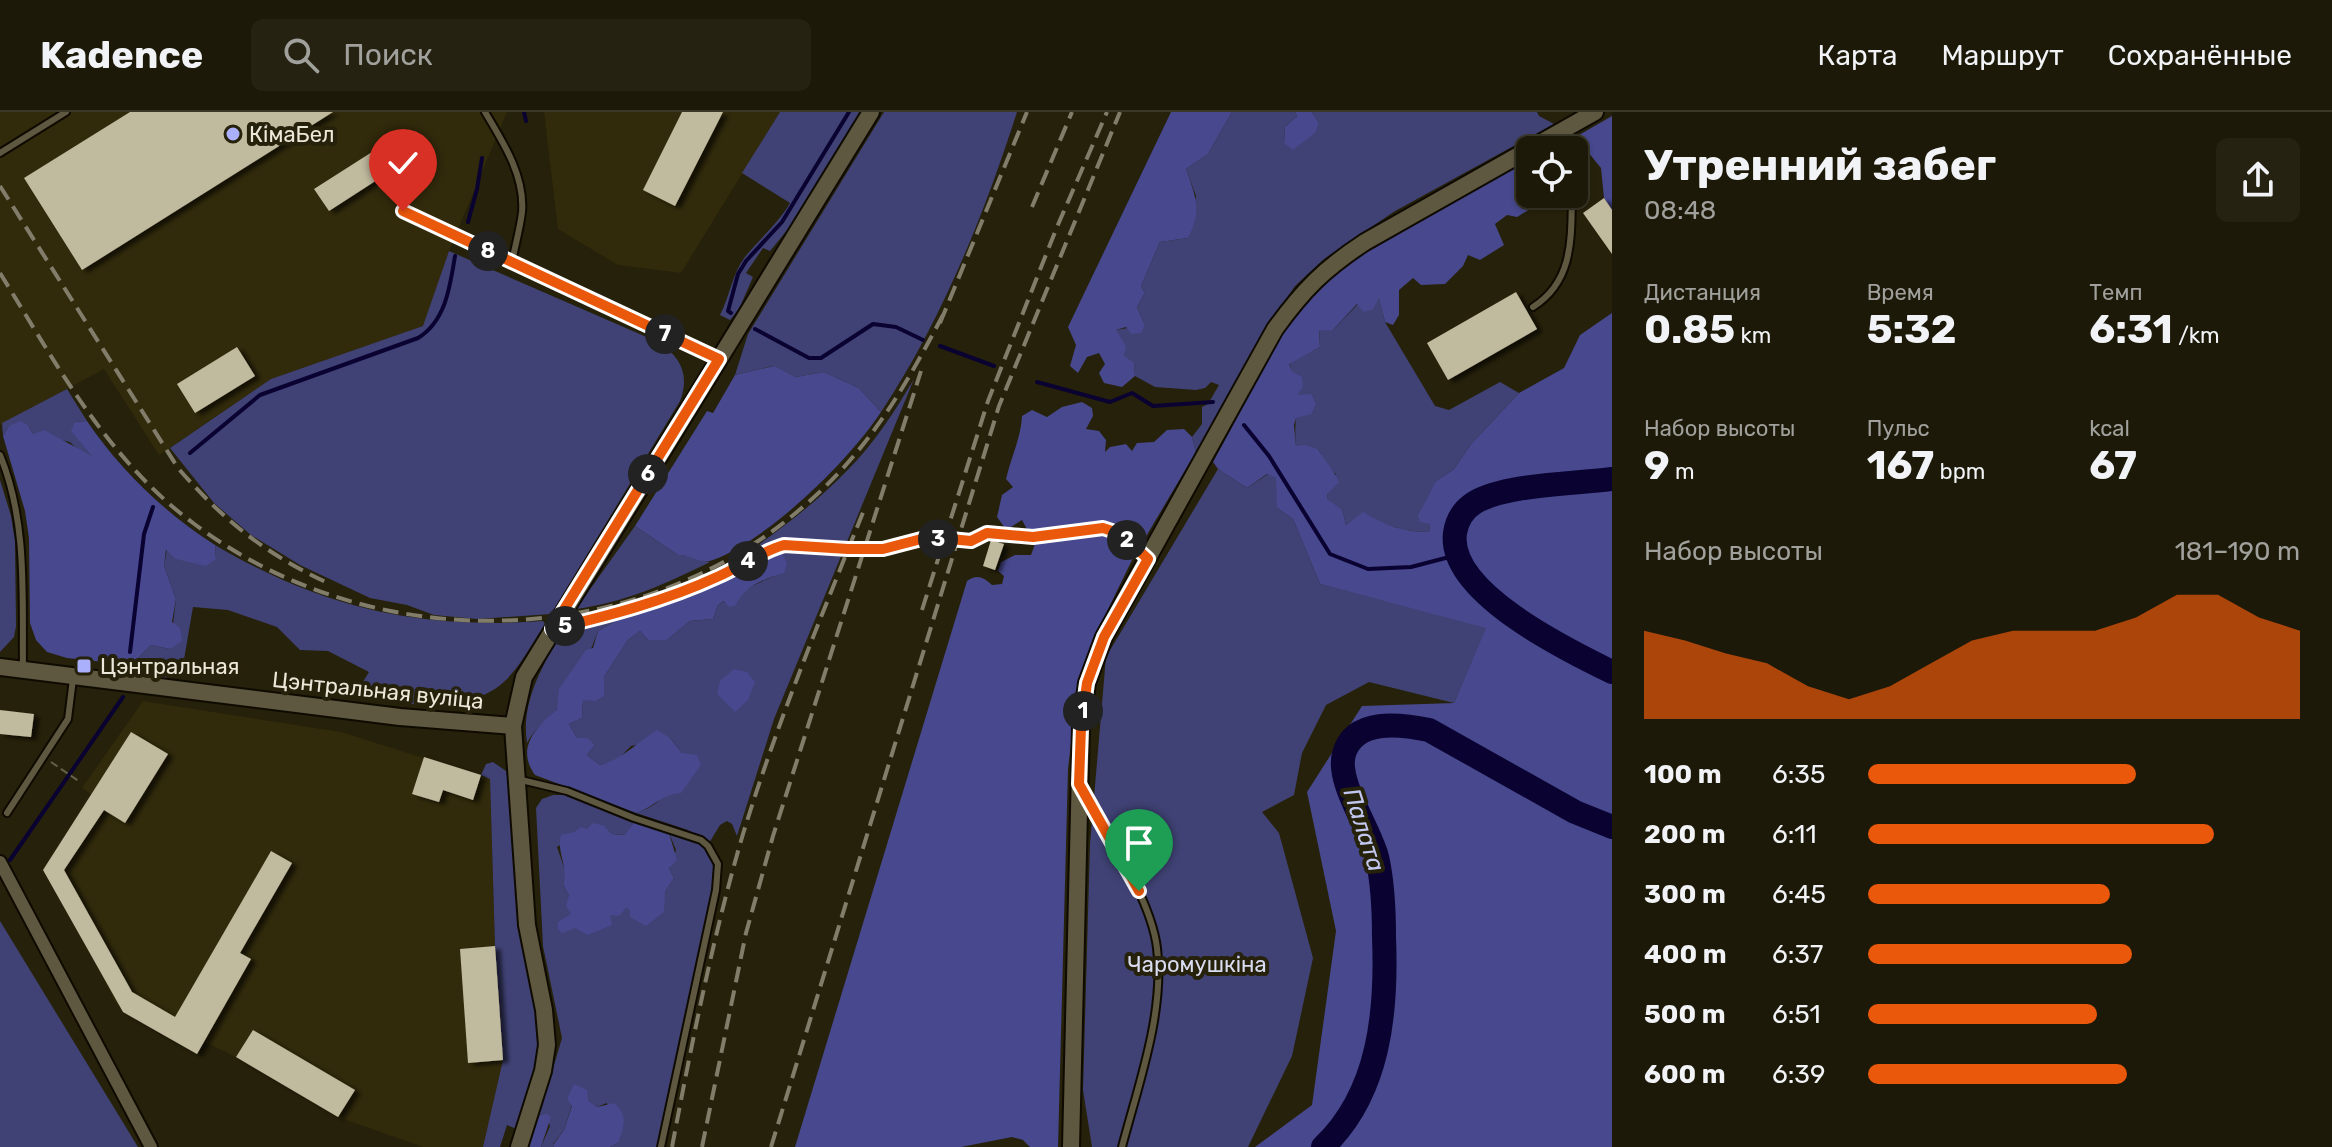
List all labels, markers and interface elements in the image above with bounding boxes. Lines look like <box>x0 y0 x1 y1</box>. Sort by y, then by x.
search box <box>251 19 811 91</box>
text: Kadence <box>40 32 203 78</box>
icon: search <box>279 33 323 77</box>
text: Поиск <box>343 37 433 73</box>
text: Карта <box>1818 39 1897 72</box>
text: Маршрут <box>1941 39 2064 72</box>
text: Сохранённые <box>2108 39 2292 72</box>
place label: КімаБел <box>249 121 335 148</box>
marker: КімаБел <box>224 125 242 143</box>
pin <box>369 129 437 211</box>
map controls <box>1516 136 1588 208</box>
button: locate <box>1516 136 1588 208</box>
button: share <box>2216 138 2300 222</box>
text: Утренний забег <box>1644 139 1996 191</box>
icon: check <box>381 141 425 185</box>
text: 08:48 <box>1644 195 1716 226</box>
pin: 8 <box>468 231 508 271</box>
text: 8 <box>481 237 495 264</box>
text: Дистанция <box>1644 279 1761 306</box>
text: Время <box>1867 279 1934 306</box>
text: Темп <box>2089 279 2142 306</box>
text: 0.85 <box>1644 306 1735 353</box>
text: 5:32 <box>1867 306 1957 353</box>
text: 6:31 <box>2089 306 2173 353</box>
pin: 7 <box>645 314 685 354</box>
text: 7 <box>659 320 671 347</box>
text: km <box>1735 322 1771 349</box>
text: /km <box>2173 322 2220 349</box>
text: Набор высоты <box>1644 415 1795 442</box>
text: Пульс <box>1867 415 1930 442</box>
text: kcal <box>2089 415 2130 442</box>
text: 9 <box>1644 442 1670 489</box>
text: 167 <box>1867 442 1934 489</box>
text: 67 <box>2089 442 2137 489</box>
pin: 6 <box>628 454 668 494</box>
text: m <box>1670 458 1695 485</box>
text: bpm <box>1934 458 1985 485</box>
text: 6 <box>641 460 655 487</box>
pin: 3 <box>918 519 958 559</box>
pin: 2 <box>1107 520 1147 560</box>
text: 3 <box>931 525 945 552</box>
text: 2 <box>1120 526 1134 553</box>
text: Набор высоты <box>1644 536 1823 567</box>
text: 181–190 m <box>2175 536 2300 567</box>
pin: 4 <box>728 541 768 581</box>
text: 4 <box>740 547 756 574</box>
pin: 5 <box>545 606 585 646</box>
text: 5 <box>558 612 572 639</box>
place label: Цэнтральная <box>100 653 240 680</box>
marker: Цэнтральная <box>75 657 93 675</box>
street label: Цэнтральная вуліца <box>271 666 485 715</box>
pin: 1 <box>1063 691 1103 731</box>
text: 1 <box>1078 697 1088 724</box>
text: 100 m <box>1644 759 1722 790</box>
text: 6:35 <box>1772 759 1825 790</box>
water label: Палата <box>1337 785 1391 875</box>
pin <box>1105 809 1173 891</box>
text: 200 m <box>1644 819 1726 850</box>
text: 6:11 <box>1772 819 1817 850</box>
icon: arrive <box>1117 821 1161 865</box>
text: 300 m <box>1644 879 1726 910</box>
text: 6:45 <box>1772 879 1826 910</box>
text: 400 m <box>1644 939 1726 970</box>
text: 6:37 <box>1772 939 1823 970</box>
park label: Чаромушкіна <box>1127 951 1267 978</box>
text: 500 m <box>1644 999 1726 1030</box>
text: 6:51 <box>1772 999 1821 1030</box>
text: 600 m <box>1644 1059 1726 1090</box>
text: 6:39 <box>1772 1059 1825 1090</box>

